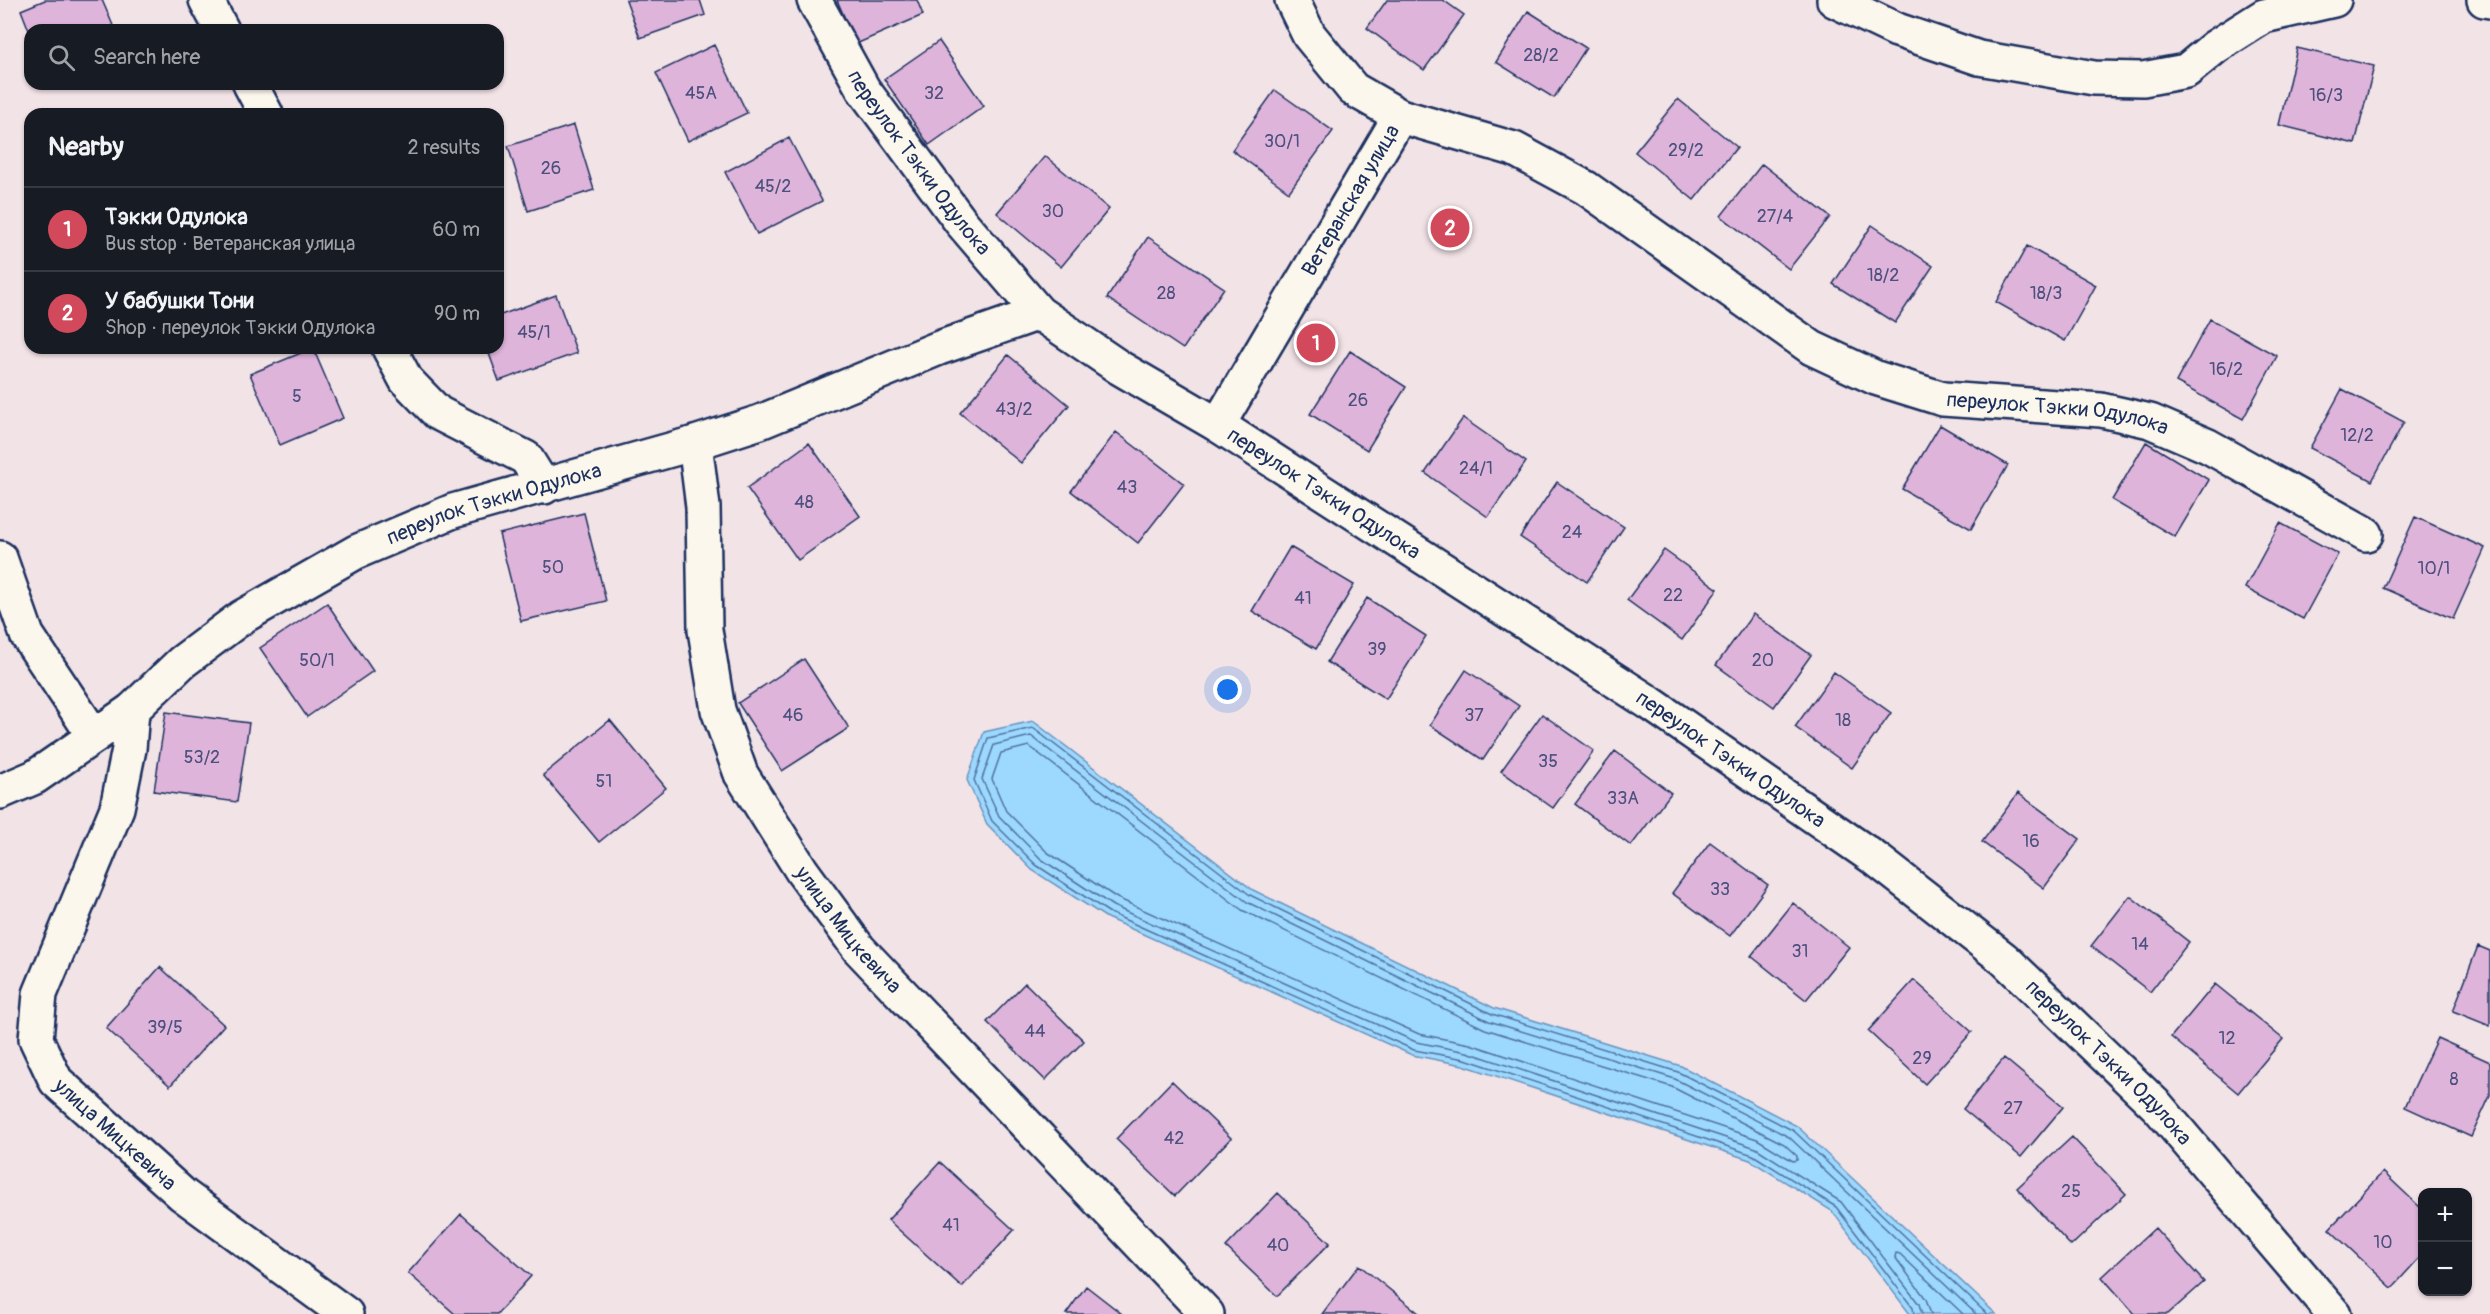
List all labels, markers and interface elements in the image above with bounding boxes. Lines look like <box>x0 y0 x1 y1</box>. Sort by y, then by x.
search box <box>24 24 504 90</box>
icon: search <box>45 41 78 74</box>
text: Search here <box>93 43 200 71</box>
house number: 28/2 <box>1523 44 1559 67</box>
street label: переулок Тэкки Одулока <box>842 65 997 261</box>
house number: 45А <box>685 82 717 105</box>
house number: 32 <box>924 82 944 105</box>
house number: 16/3 <box>2309 84 2343 107</box>
street label: Ветеранская улица <box>1295 119 1406 281</box>
house number: 30/1 <box>1264 130 1300 153</box>
text: Nearby <box>48 131 124 163</box>
text: 2 results <box>408 135 480 160</box>
house number: 29/2 <box>1668 139 1704 162</box>
house number: 26 <box>541 157 561 180</box>
house number: 45/2 <box>755 175 791 198</box>
house number: 30 <box>1042 200 1064 223</box>
text: Тэкки Одулока <box>105 203 248 231</box>
house number: 27/4 <box>1757 205 1794 228</box>
pin: 2 <box>1430 206 1470 250</box>
text: 1 <box>64 217 71 242</box>
text: 60 m <box>433 217 480 242</box>
text: Bus stop · Ветеранская улица <box>105 231 355 256</box>
house number: 18/2 <box>1867 264 1899 287</box>
house number: 28 <box>1156 282 1176 305</box>
house number: 18/3 <box>2030 282 2062 305</box>
text: У бабушки Тони <box>105 287 253 315</box>
text: 2 <box>62 301 73 326</box>
text: 90 m <box>434 301 480 326</box>
text: Shop · переулок Тэкки Одулока <box>105 315 375 340</box>
pin: 1 <box>1296 320 1336 366</box>
house number: 45/1 <box>517 321 551 344</box>
house number: 16/2 <box>2209 358 2243 381</box>
house number: 5 <box>292 385 302 408</box>
street label: переулок Тэкки Одулока <box>1945 386 2173 441</box>
house number: 26 <box>1348 389 1368 412</box>
house number: 43/2 <box>995 398 1033 421</box>
street label: переулок Тэкки Одулока <box>1222 421 1426 565</box>
house number: 12/2 <box>2340 424 2374 447</box>
street label: переулок Тэкки Одулока <box>382 457 604 551</box>
house number: 24/1 <box>1459 457 1493 480</box>
house number: 43 <box>1117 476 1137 499</box>
house number: 48 <box>794 491 814 514</box>
house number: 24 <box>1562 521 1583 544</box>
house number: 50 <box>542 556 564 579</box>
house number: 10/1 <box>2418 557 2450 580</box>
house number: 22 <box>1663 584 1683 607</box>
house number: 41 <box>1294 587 1312 610</box>
house number: 39 <box>1367 638 1387 661</box>
house number: 50/1 <box>299 649 335 672</box>
house number: 20 <box>1752 649 1774 672</box>
your location <box>1213 675 1242 704</box>
street label: переулок Тэкки Одулока <box>1631 684 1831 834</box>
house number: 46 <box>783 704 803 727</box>
house number: 37 <box>1464 704 1484 727</box>
house number: 18 <box>1835 709 1851 732</box>
house number: 53/2 <box>184 746 220 769</box>
house number: 35 <box>1538 750 1558 773</box>
house number: 51 <box>596 770 612 793</box>
house number: 33А <box>1607 787 1639 810</box>
house number: 16 <box>2022 830 2040 853</box>
street label: улица Мицкевича <box>789 860 908 999</box>
house number: 33 <box>1710 878 1730 901</box>
house number: 14 <box>2131 933 2149 956</box>
house number: 31 <box>1791 940 1809 963</box>
street label: переулок Тэкки Одулока <box>2020 974 2198 1151</box>
house number: 39/5 <box>147 1016 183 1039</box>
house number: 44 <box>1025 1020 1046 1043</box>
house number: 12 <box>2218 1027 2236 1050</box>
house number: 29 <box>1912 1047 1932 1070</box>
house number: 8 <box>2449 1068 2459 1091</box>
street label: улица Мицкевича <box>48 1071 182 1196</box>
house number: 27 <box>2003 1097 2023 1120</box>
house number: 42 <box>1164 1127 1184 1150</box>
house number: 25 <box>2061 1180 2081 1203</box>
map controls <box>2418 1188 2472 1296</box>
button: + <box>2418 1188 2472 1242</box>
house number: 41 <box>942 1214 960 1237</box>
house number: 10 <box>2373 1231 2393 1254</box>
house number: 40 <box>1267 1234 1289 1257</box>
button: − <box>2418 1242 2472 1296</box>

